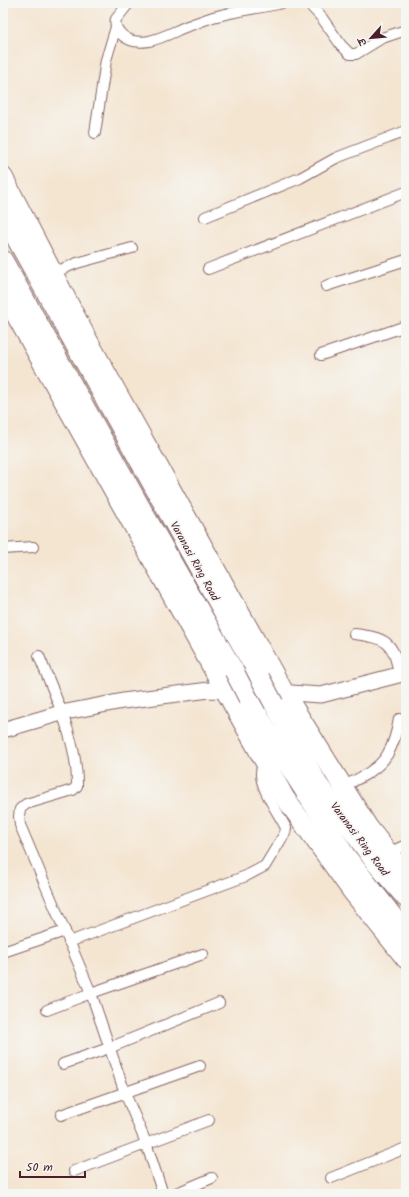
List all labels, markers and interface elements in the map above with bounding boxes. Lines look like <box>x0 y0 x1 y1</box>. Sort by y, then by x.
north arrow <box>351 18 391 58</box>
text: उ <box>352 33 373 49</box>
street label: Varanasi Ring Road <box>165 518 224 605</box>
street label: Varanasi Ring Road <box>325 799 394 881</box>
scale bar <box>20 1153 85 1179</box>
text: 50 m <box>26 1158 53 1177</box>

